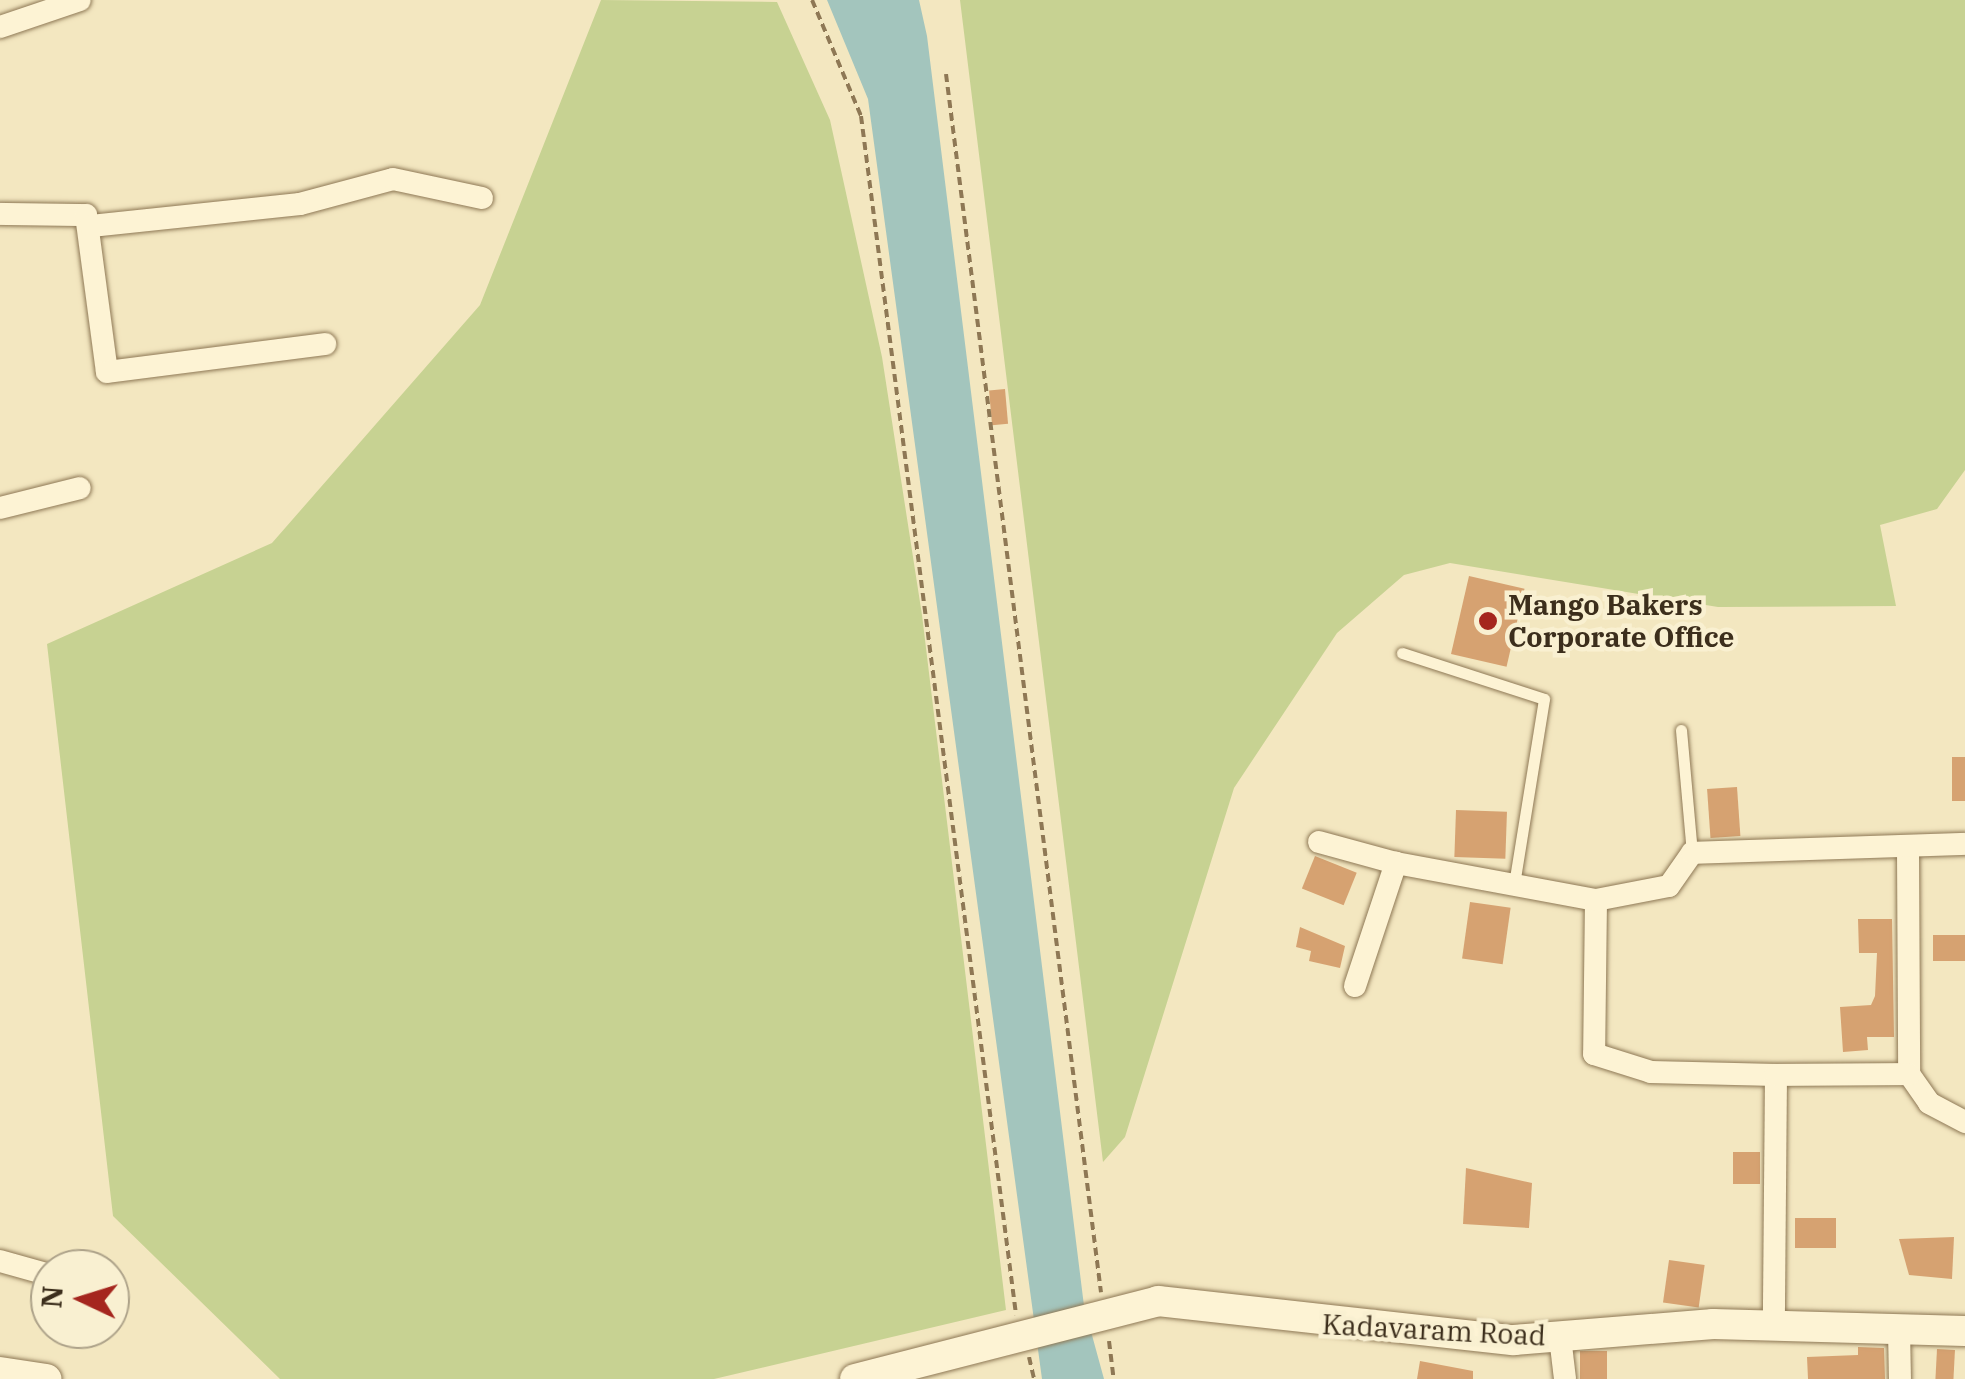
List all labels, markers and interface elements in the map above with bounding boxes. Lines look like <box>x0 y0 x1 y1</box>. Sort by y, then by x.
place label: Mango Bakers Corporate Office <box>1508 588 1734 654</box>
marker: Mango Bakers Corporate Office <box>1477 610 1499 632</box>
north arrow <box>30 1249 130 1349</box>
text: N <box>32 1285 71 1309</box>
street label: Kadavaram Road <box>1321 1307 1547 1353</box>

